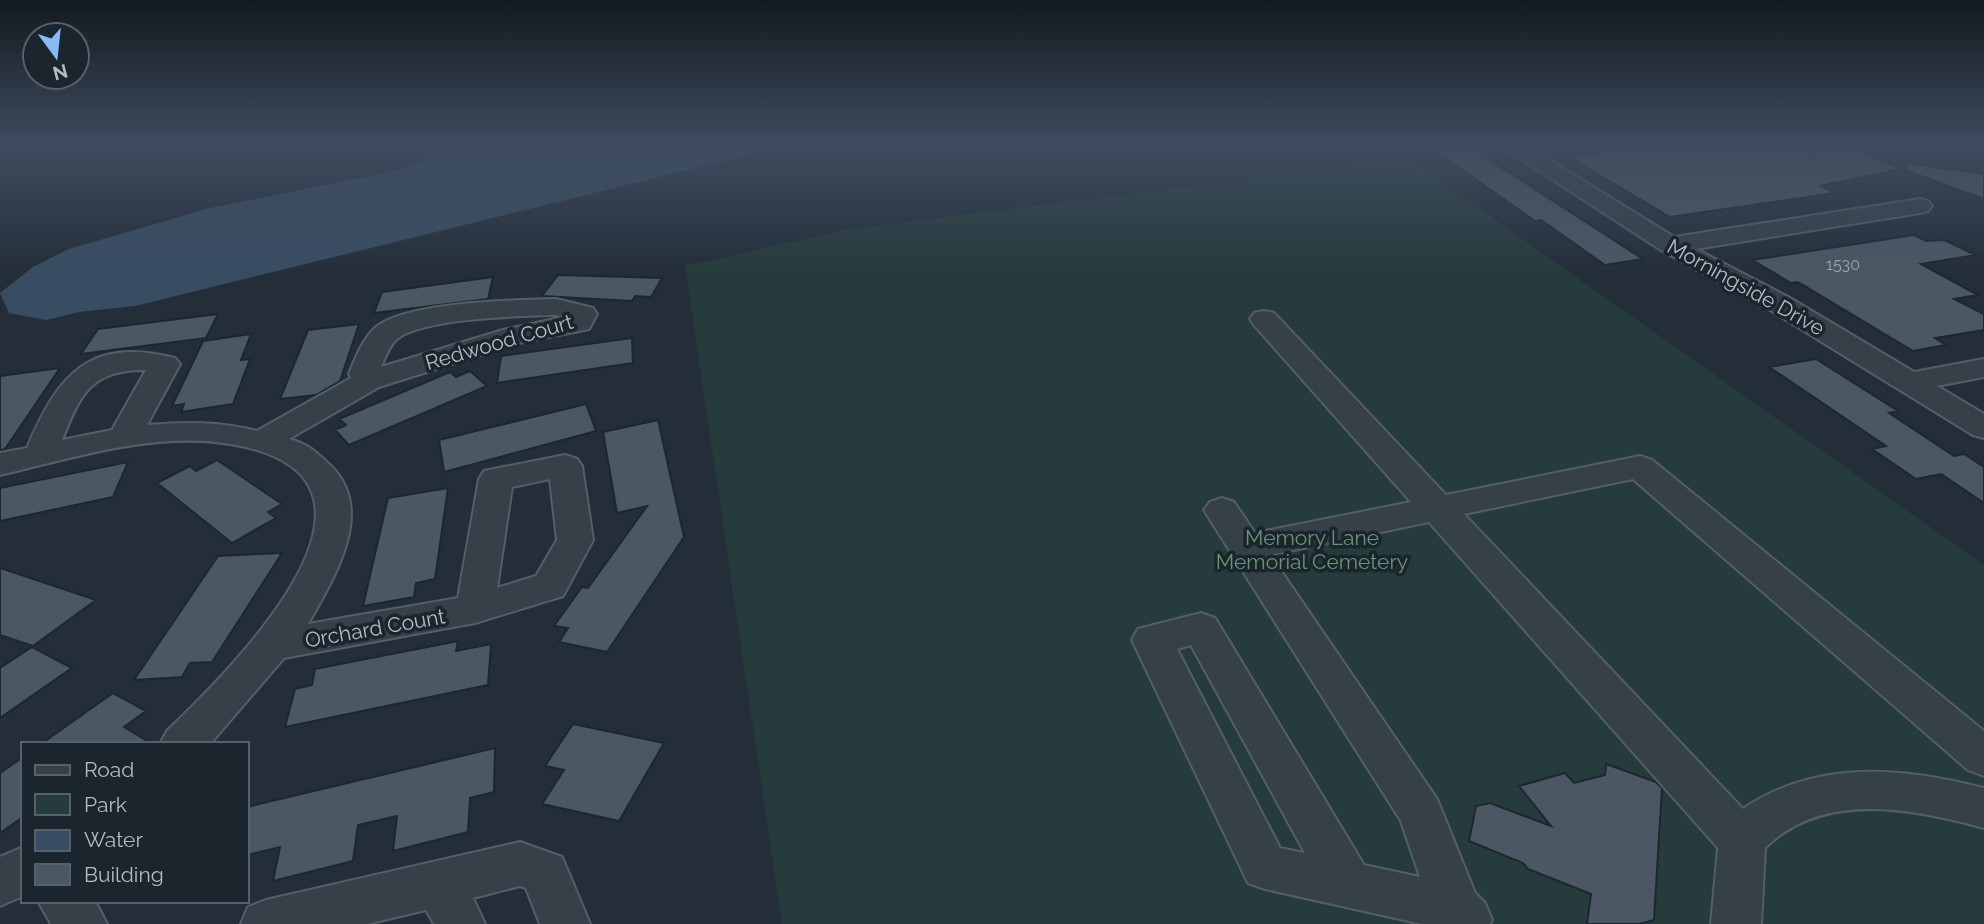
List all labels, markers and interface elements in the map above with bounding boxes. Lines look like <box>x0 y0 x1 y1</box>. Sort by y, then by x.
north arrow <box>21 21 91 91</box>
text: N <box>51 60 70 85</box>
street label: Morningside Drive <box>1663 233 1829 341</box>
house number: 1530 <box>1826 255 1860 274</box>
street label: Redwood Court <box>422 309 576 375</box>
park label: Memory Lane Memorial Cemetery <box>1216 525 1408 574</box>
street label: Orchard Count <box>303 603 447 653</box>
legend <box>21 742 248 903</box>
text: Road <box>84 757 134 782</box>
text: Park <box>84 792 127 817</box>
text: Water <box>84 827 143 852</box>
text: Building <box>84 862 164 887</box>

